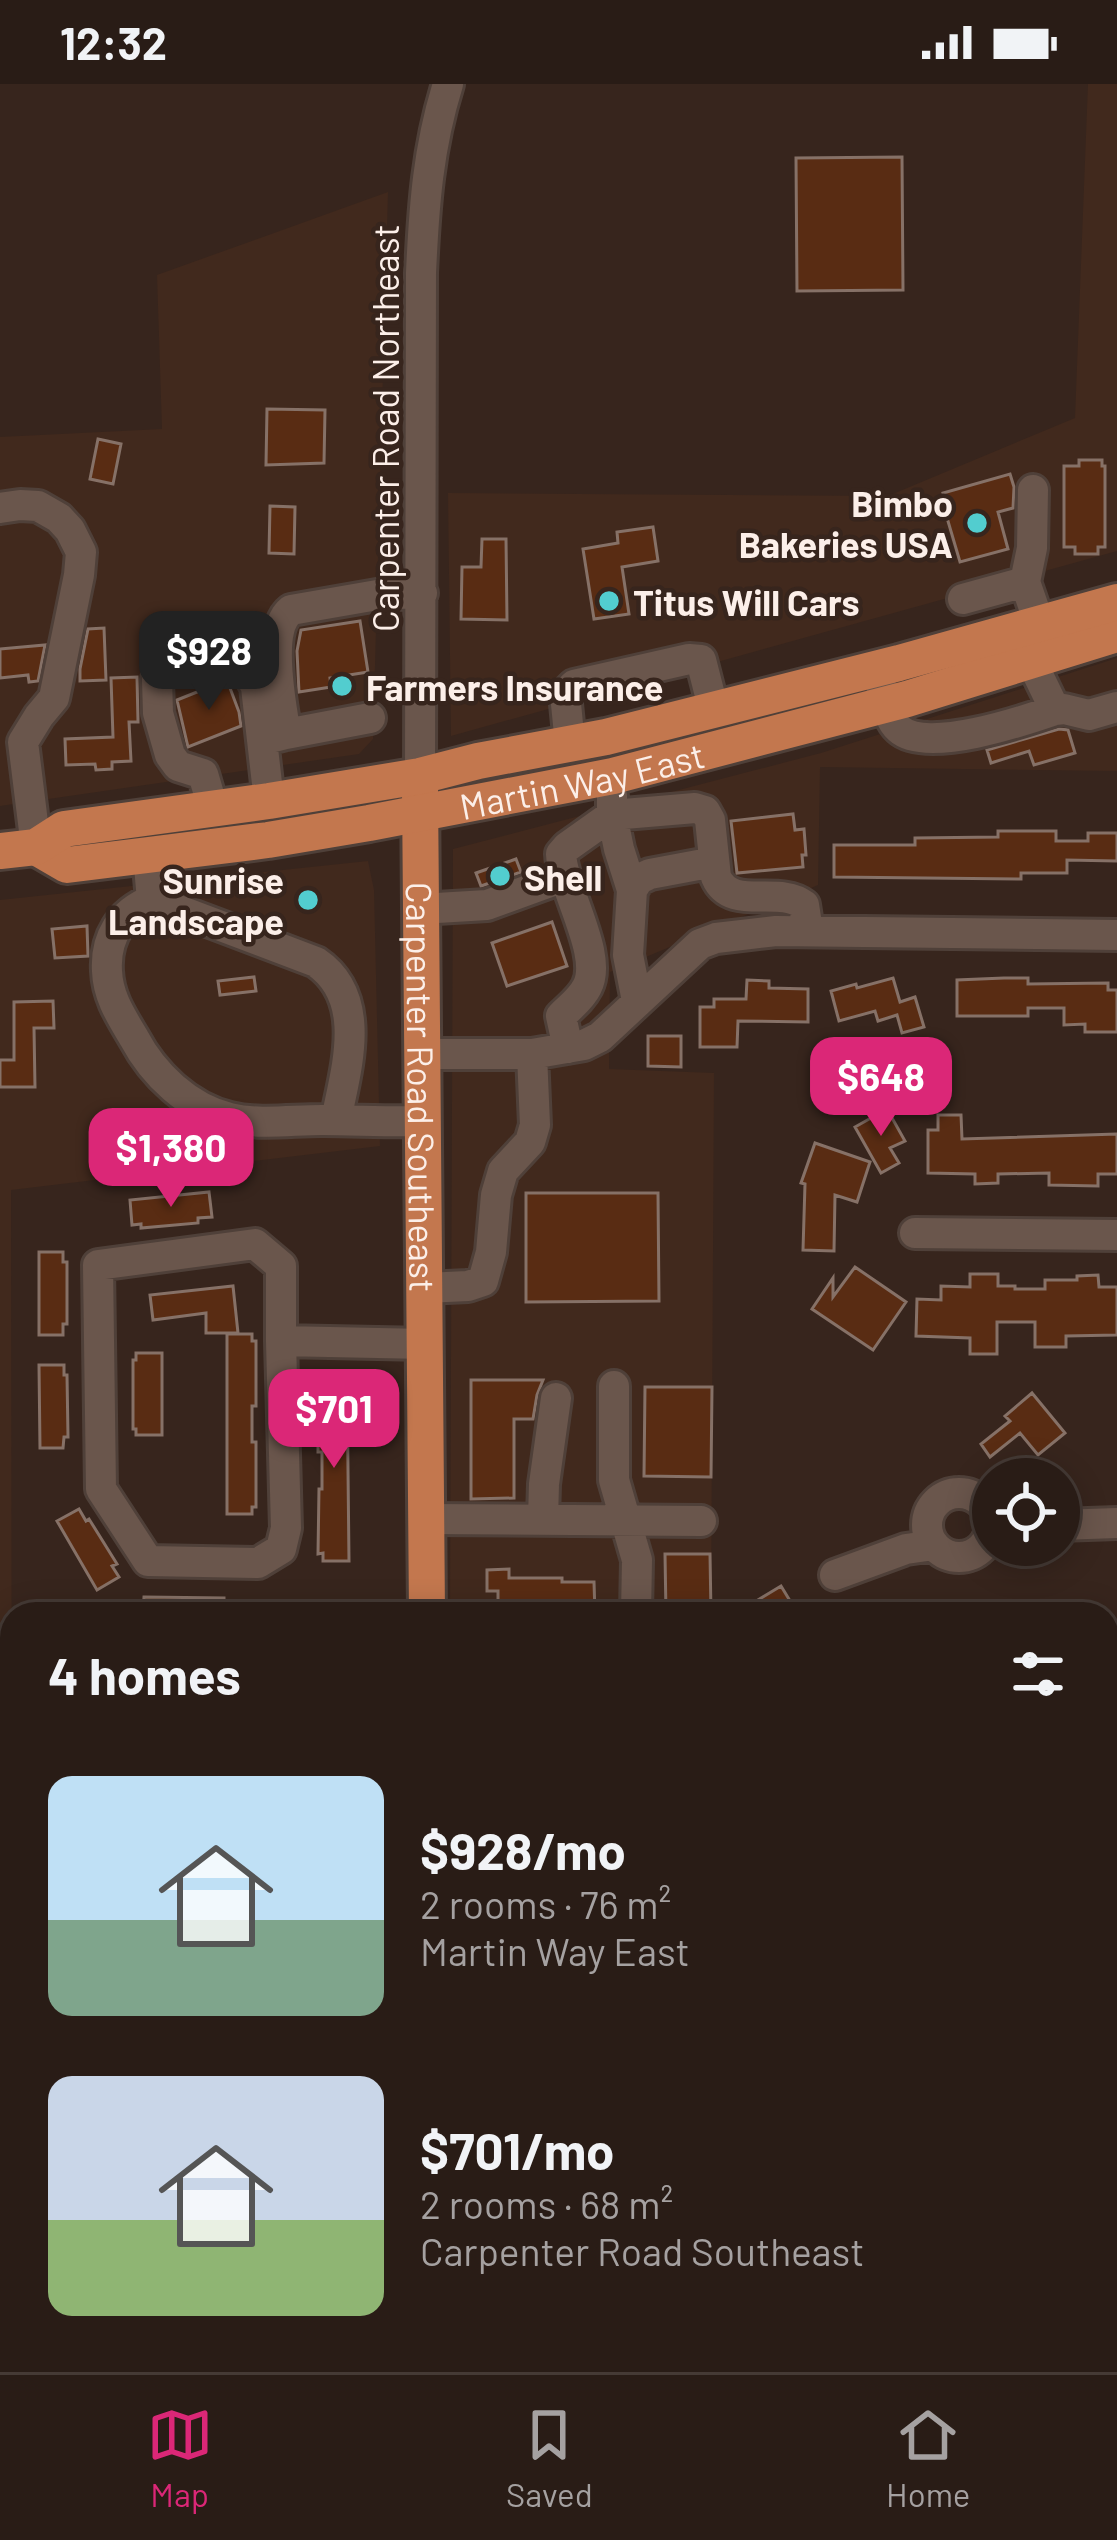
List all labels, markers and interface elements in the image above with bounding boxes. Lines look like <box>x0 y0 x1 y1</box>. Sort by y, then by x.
text: 12:32 <box>60 15 167 69</box>
street label: Carpenter Road Northeast <box>363 224 406 632</box>
place label: Bimbo Bakeries USA <box>739 481 953 565</box>
marker: Bimbo Bakeries USA <box>964 510 990 536</box>
place label: Titus Will Cars <box>633 580 859 623</box>
marker: Titus Will Cars <box>596 588 622 614</box>
pin: $928 <box>138 611 280 713</box>
text: $928 <box>166 626 252 673</box>
place label: Farmers Insurance <box>366 665 663 708</box>
marker: Farmers Insurance <box>329 673 355 699</box>
street label: Martin Way East <box>456 732 709 827</box>
place label: Shell <box>524 855 602 898</box>
place label: Sunrise Landscape <box>108 858 284 942</box>
marker: Shell <box>487 863 513 889</box>
street label: Carpenter Road Southeast <box>399 882 446 1292</box>
marker: Sunrise Landscape <box>295 887 321 913</box>
pin: $648 <box>810 1037 952 1139</box>
text: $648 <box>837 1052 925 1099</box>
pin: $1,380 <box>73 1108 269 1210</box>
text: $1,380 <box>116 1123 226 1170</box>
pin: $701 <box>263 1369 405 1471</box>
text: $701 <box>295 1384 373 1431</box>
map controls <box>972 1458 1080 1566</box>
button: locate <box>972 1458 1080 1566</box>
icon: filters <box>1005 1641 1071 1707</box>
text: 4 homes <box>48 1644 241 1705</box>
text: $928/mo <box>420 1819 626 1880</box>
icon: home <box>144 1824 288 1968</box>
text: 2 rooms · 76 m² <box>420 1880 671 1927</box>
text: Martin Way East <box>420 1927 690 1974</box>
text: $701/mo <box>420 2119 615 2180</box>
icon: home <box>144 2124 288 2268</box>
text: 2 rooms · 68 m² <box>420 2180 673 2227</box>
text: Carpenter Road Southeast <box>420 2227 864 2274</box>
tab: Map <box>147 2402 213 2514</box>
tab: Saved <box>506 2402 593 2514</box>
tab: Home <box>886 2402 970 2514</box>

